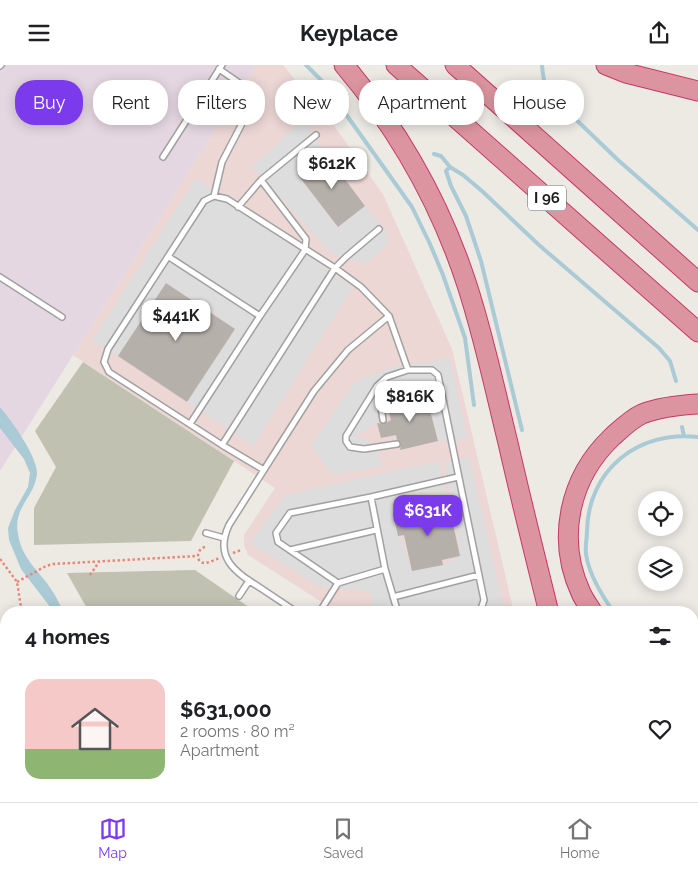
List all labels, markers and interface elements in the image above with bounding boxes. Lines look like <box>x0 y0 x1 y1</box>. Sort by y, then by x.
icon: menu <box>25 19 53 47</box>
icon: share <box>645 19 673 47</box>
text: Keyplace <box>300 20 398 46</box>
chip: Buy <box>15 80 83 125</box>
chip: Rent <box>93 80 168 125</box>
chip: Filters <box>178 80 265 125</box>
chip: New <box>275 80 349 125</box>
chip: Apartment <box>359 80 484 125</box>
chip: House <box>494 80 584 125</box>
pin: $612K <box>297 147 367 190</box>
text: $612K <box>308 154 356 173</box>
road number: I 96 <box>528 185 566 211</box>
pin: $441K <box>141 299 211 342</box>
text: $441K <box>152 306 200 325</box>
pin: $816K <box>375 381 445 423</box>
text: $816K <box>386 387 434 406</box>
map controls <box>638 491 683 591</box>
button: locate <box>638 491 683 536</box>
pin: $631K <box>393 495 463 537</box>
text: $631K <box>404 501 452 520</box>
button: layers <box>638 546 683 591</box>
icon: filters <box>646 622 674 650</box>
text: 4 homes <box>25 624 110 649</box>
text: $631,000 <box>180 697 272 722</box>
icon: home <box>65 699 125 759</box>
icon: heart <box>646 715 674 743</box>
text: 2 rooms · 80 m² <box>180 722 295 741</box>
text: Apartment <box>180 741 259 760</box>
tab: Map <box>98 815 127 861</box>
tab: Saved <box>323 815 363 861</box>
tab: Home <box>560 815 600 861</box>

